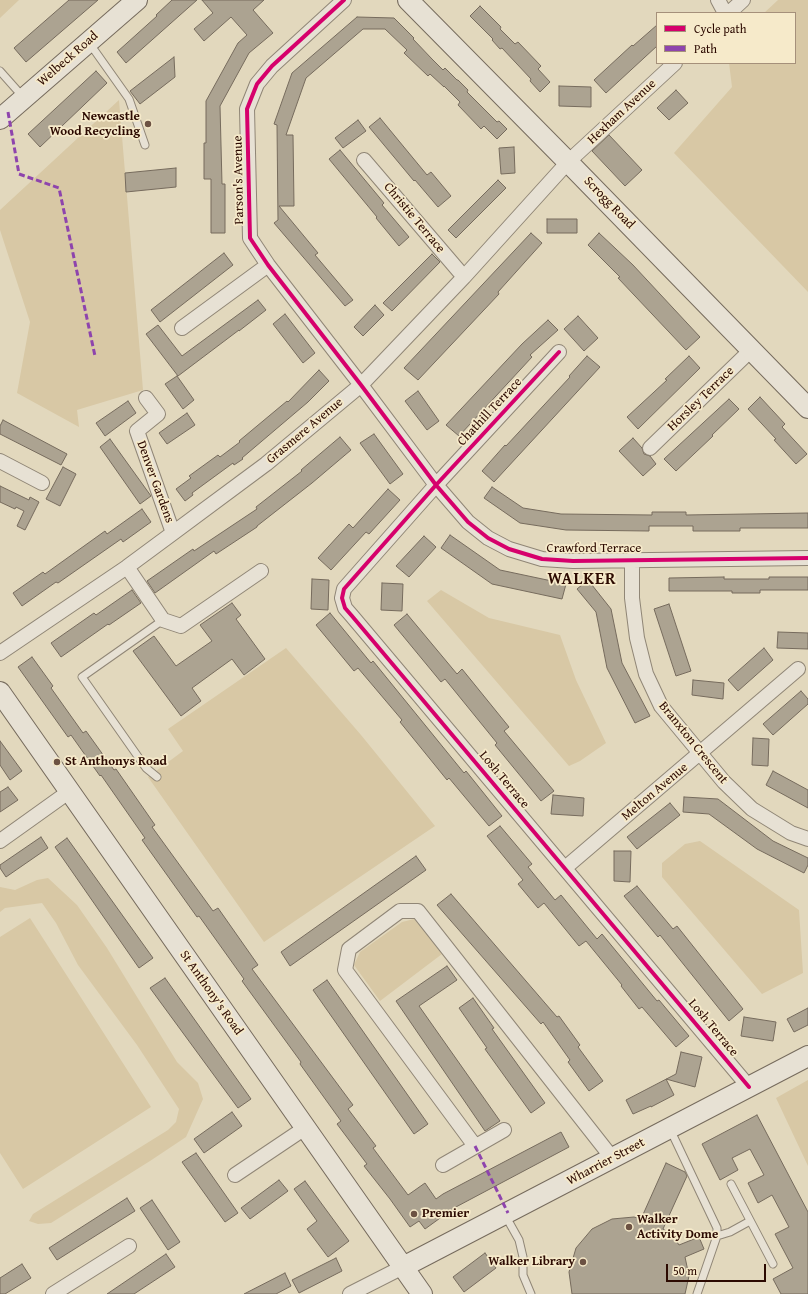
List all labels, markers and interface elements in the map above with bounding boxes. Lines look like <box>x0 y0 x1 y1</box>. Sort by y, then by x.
legend <box>656 12 796 64</box>
text: Cycle path <box>694 20 746 37</box>
street label: Welbeck Road <box>34 28 102 90</box>
text: Path <box>694 40 717 57</box>
street label: Hexham Avenue <box>584 76 660 148</box>
place label: Newcastle Wood Recycling <box>50 109 140 140</box>
marker: Newcastle Wood Recycling <box>143 119 153 129</box>
street label: Parson's Avenue <box>230 135 248 225</box>
street label: Scrogg Road <box>580 174 638 232</box>
street label: Christie Terrace <box>380 180 448 256</box>
street label: Horsley Terrace <box>665 363 737 435</box>
street label: Chathill Terrace <box>454 375 526 449</box>
street label: Grasmere Avenue <box>264 394 346 468</box>
street label: Denver Gardens <box>133 439 177 525</box>
street label: Crawford Terrace <box>547 541 641 557</box>
district label: WALKER <box>547 570 617 590</box>
street label: Branxton Crescent <box>655 699 731 787</box>
street label: Losh Terrace <box>476 748 532 812</box>
place label: St Anthonys Road <box>65 754 167 770</box>
marker: St Anthonys Road <box>52 757 62 767</box>
street label: Melton Avenue <box>619 760 691 824</box>
street label: St Anthony's Road <box>176 948 246 1038</box>
street label: Losh Terrace <box>685 996 741 1060</box>
street label: Wharrier Street <box>564 1135 648 1189</box>
place label: Premier <box>422 1206 469 1222</box>
marker: Premier <box>409 1209 419 1219</box>
place label: Walker Activity Dome <box>637 1212 718 1243</box>
marker: Walker Activity Dome <box>624 1222 634 1232</box>
place label: Walker Library <box>488 1254 575 1270</box>
scale bar <box>668 1256 768 1282</box>
marker: Walker Library <box>578 1257 588 1267</box>
text: 50 m <box>673 1262 697 1279</box>

